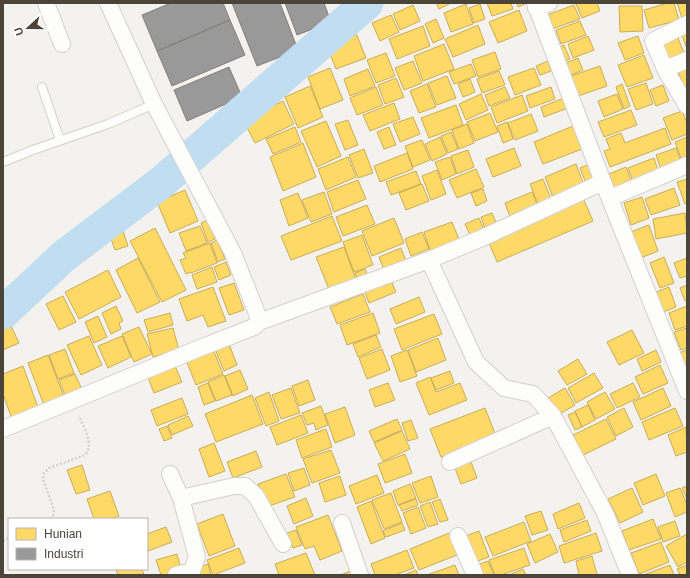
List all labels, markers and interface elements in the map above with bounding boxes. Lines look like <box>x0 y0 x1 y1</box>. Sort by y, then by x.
north arrow <box>8 8 48 48</box>
text: U <box>12 26 26 37</box>
legend <box>8 518 148 570</box>
text: Hunian <box>44 527 82 541</box>
text: Industri <box>44 547 83 561</box>

